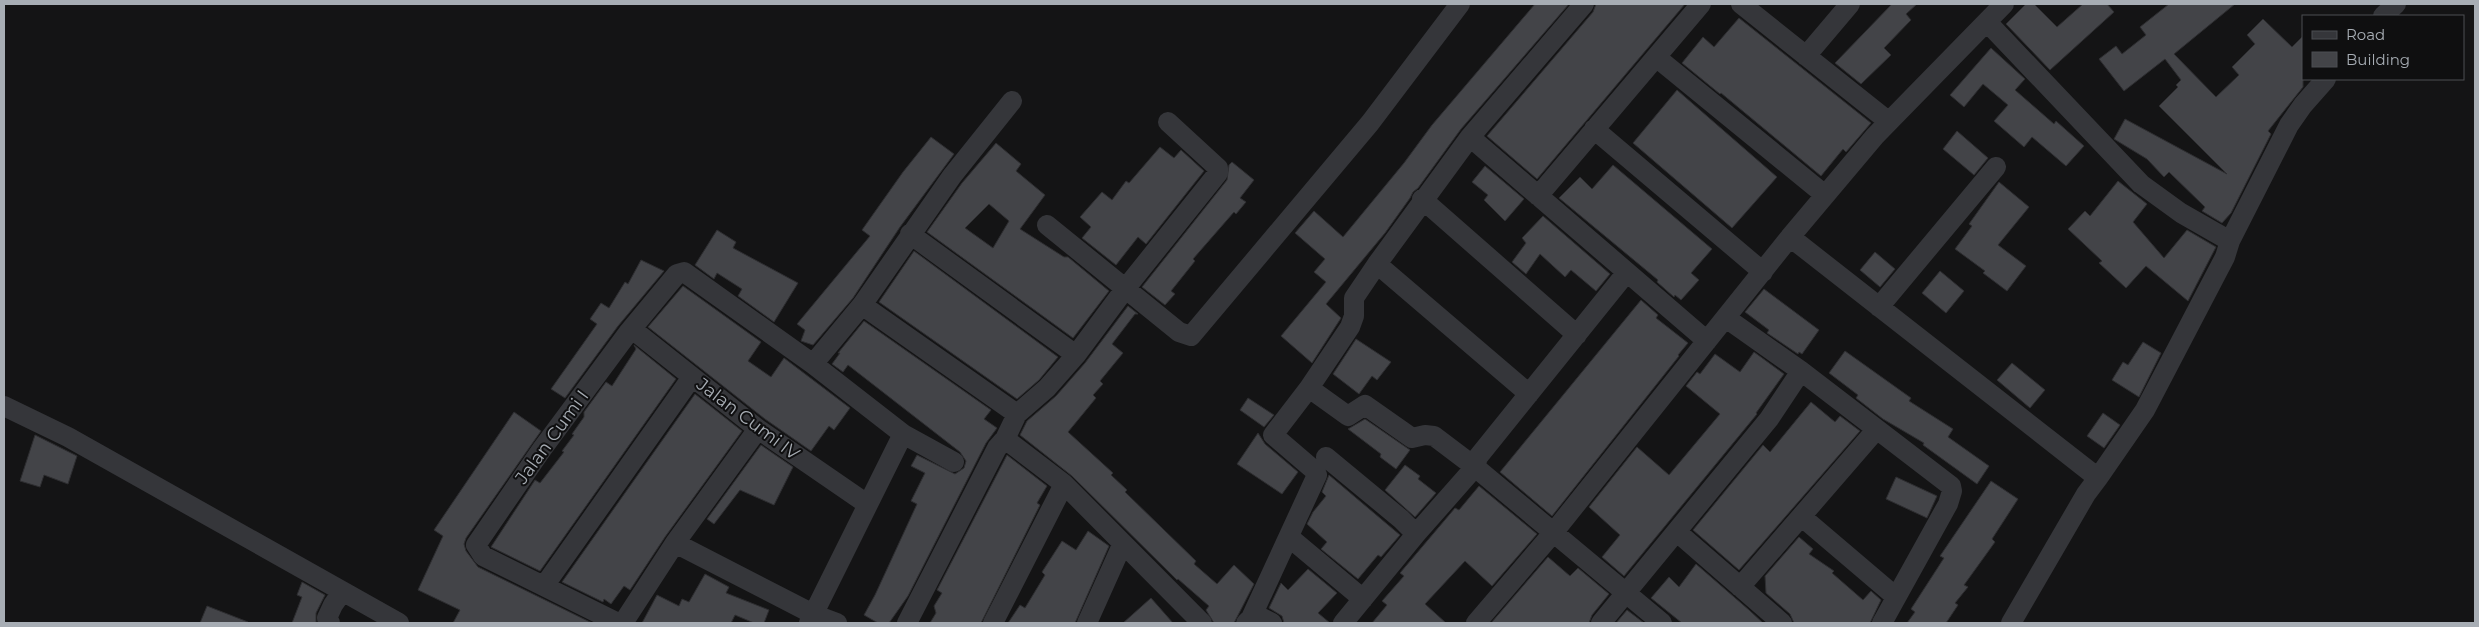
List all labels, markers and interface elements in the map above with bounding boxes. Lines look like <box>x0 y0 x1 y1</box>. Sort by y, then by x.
legend <box>2302 15 2464 80</box>
text: Road <box>2346 25 2385 44</box>
text: Building <box>2346 50 2410 69</box>
street label: Jalan Cumi IV <box>691 373 804 465</box>
street label: Jalan Cumi I <box>510 386 593 489</box>

